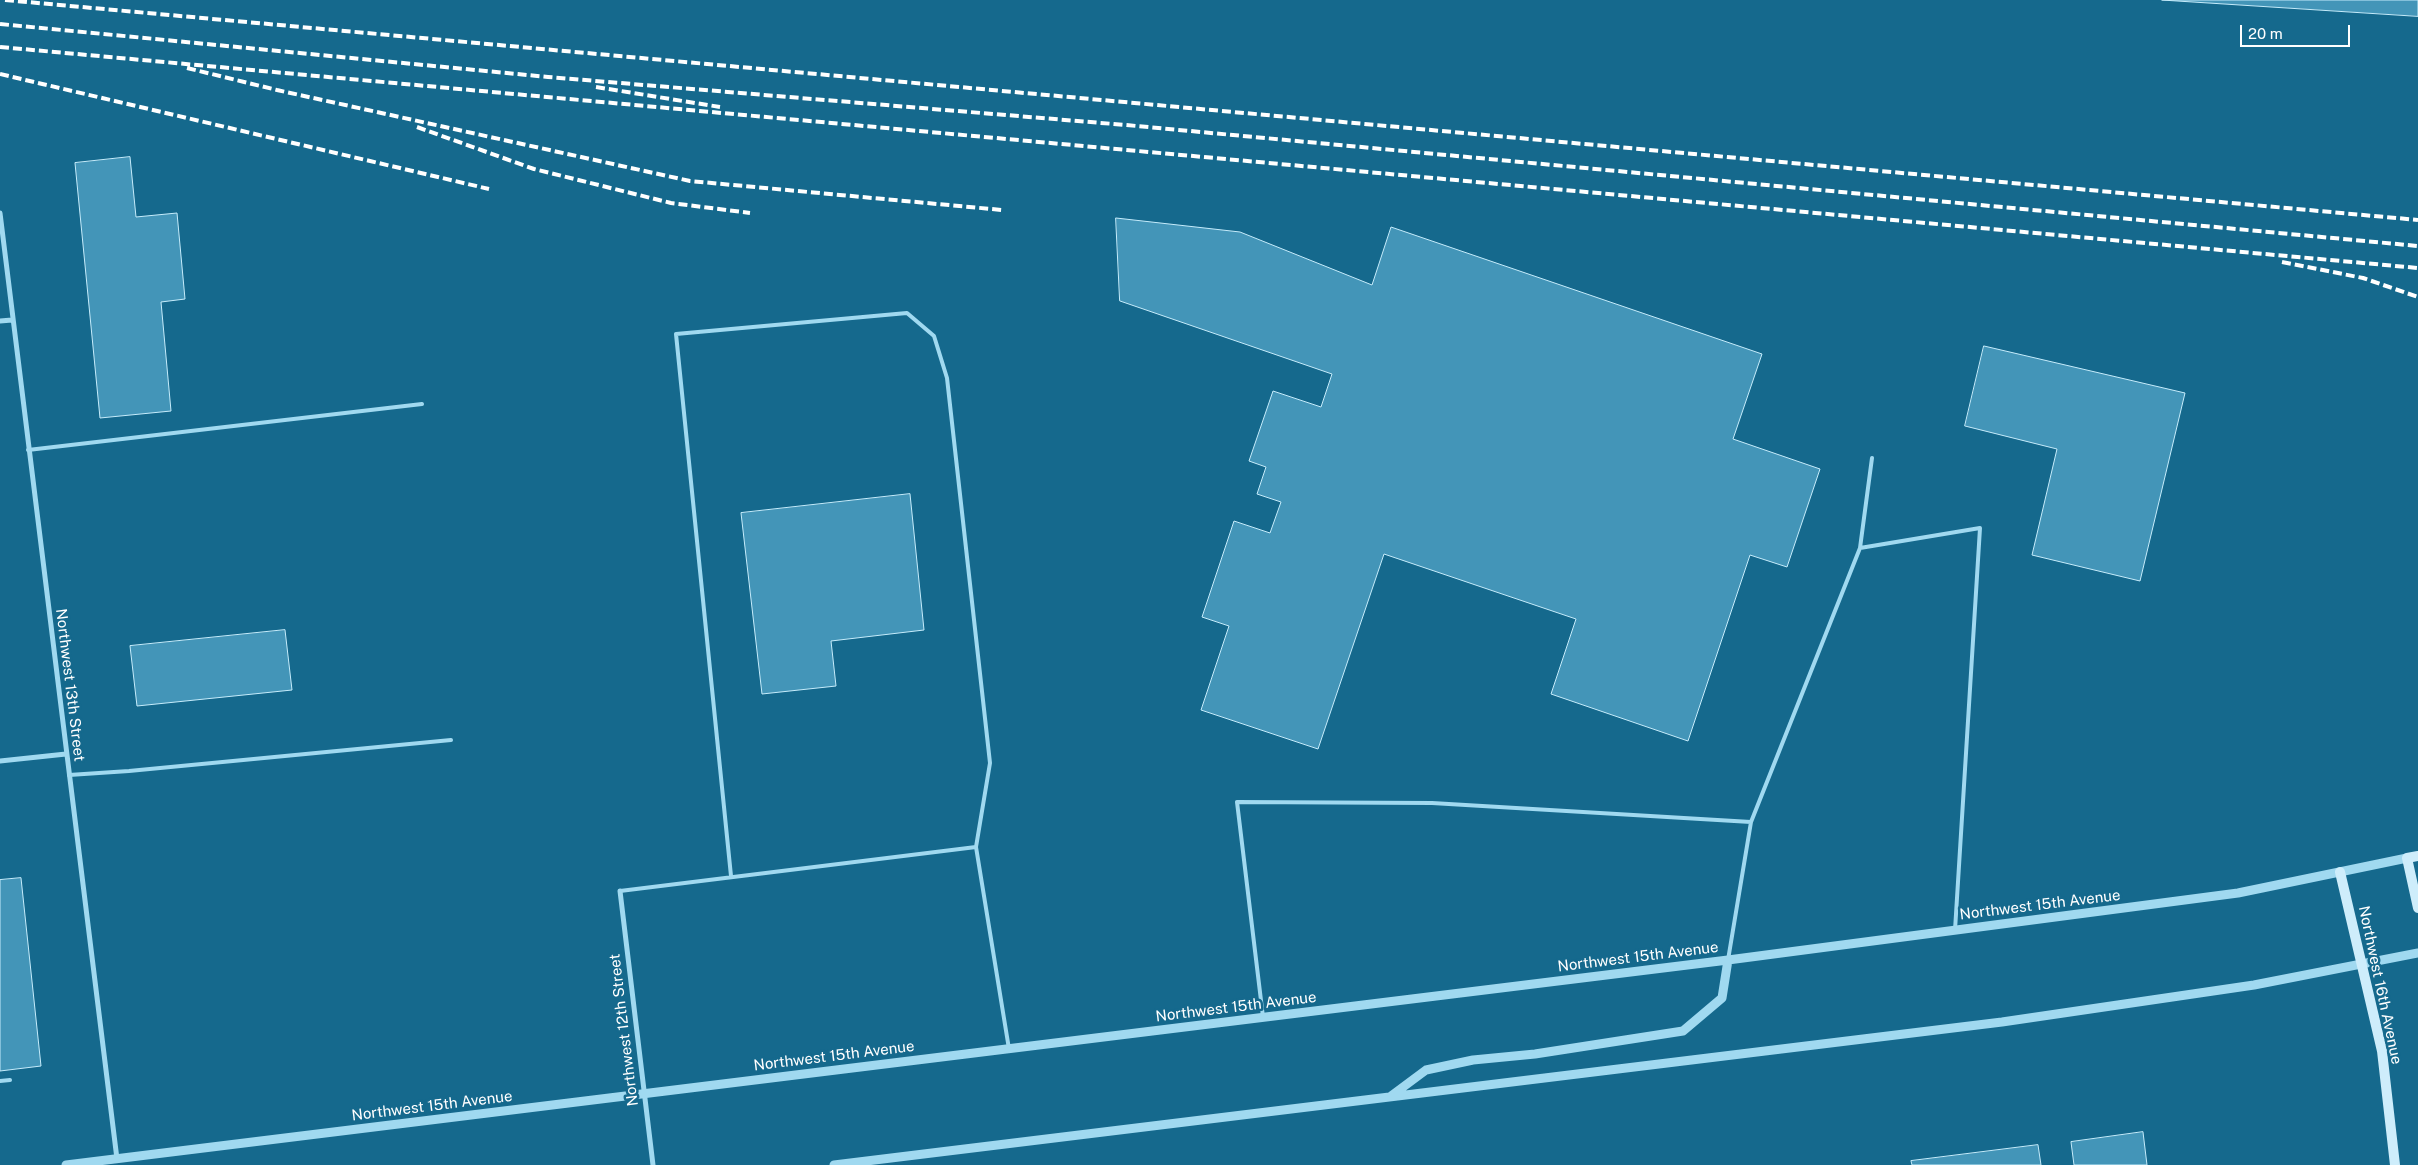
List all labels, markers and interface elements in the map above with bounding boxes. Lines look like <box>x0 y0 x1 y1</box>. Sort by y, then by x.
scale bar <box>2243 15 2353 47</box>
text: 20 m <box>2248 25 2283 42</box>
street label: Northwest 13th Street <box>52 607 88 763</box>
street label: Northwest 15th Avenue <box>1959 886 2121 924</box>
street label: Northwest 16th Avenue <box>2354 904 2406 1066</box>
street label: Northwest 15th Avenue <box>1557 938 1719 976</box>
street label: Northwest 12th Street <box>606 953 642 1107</box>
street label: Northwest 15th Avenue <box>1155 988 1317 1026</box>
street label: Northwest 15th Avenue <box>753 1037 915 1075</box>
street label: Northwest 15th Avenue <box>351 1087 513 1125</box>

